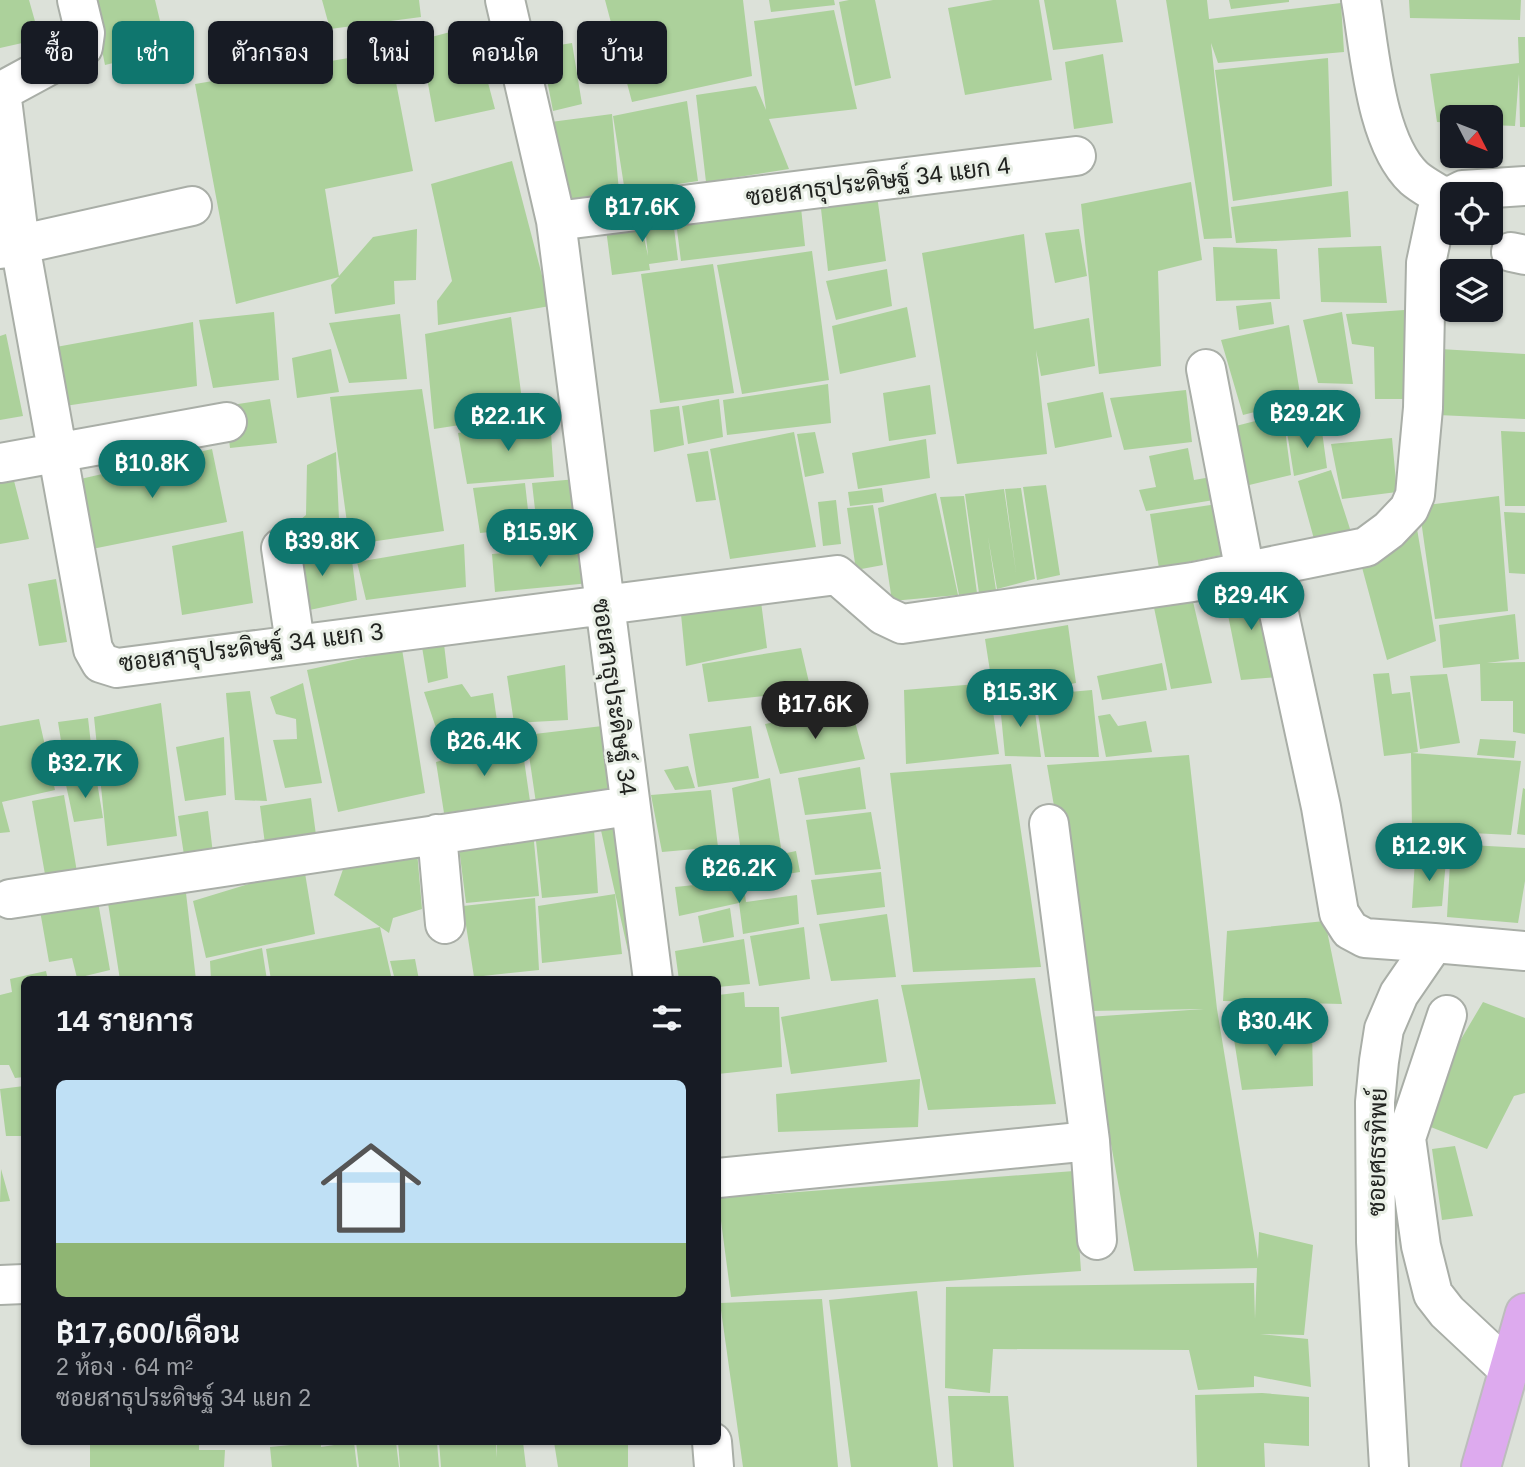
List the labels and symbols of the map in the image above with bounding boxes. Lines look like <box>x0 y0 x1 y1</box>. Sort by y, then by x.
north arrow <box>1440 105 1503 168</box>
street label: ซอยสาธุประดิษฐ์ 34 แยก 4 <box>744 149 1012 214</box>
pin: ฿17.6K <box>585 184 699 244</box>
pin: ฿29.2K <box>1250 391 1364 450</box>
pin: ฿22.1K <box>451 393 565 453</box>
pin: ฿10.8K <box>95 440 209 500</box>
pin: ฿15.9K <box>483 510 597 569</box>
pin: ฿39.8K <box>265 518 379 578</box>
pin: ฿29.4K <box>1194 572 1308 632</box>
street label: ซอยสาธุประดิษฐ์ 34 <box>585 597 644 797</box>
street label: ซอยสาธุประดิษฐ์ 34 แยก 3 <box>117 615 385 680</box>
pin: ฿15.3K <box>963 670 1077 729</box>
pin: ฿17.6K <box>758 682 872 741</box>
pin: ฿26.4K <box>427 718 541 778</box>
pin: ฿32.7K <box>28 740 142 800</box>
pin: ฿12.9K <box>1372 824 1486 883</box>
pin: ฿26.2K <box>682 846 796 905</box>
pin: ฿30.4K <box>1218 998 1332 1058</box>
street label: ซอยศธรทิพย์ <box>1360 1088 1392 1216</box>

